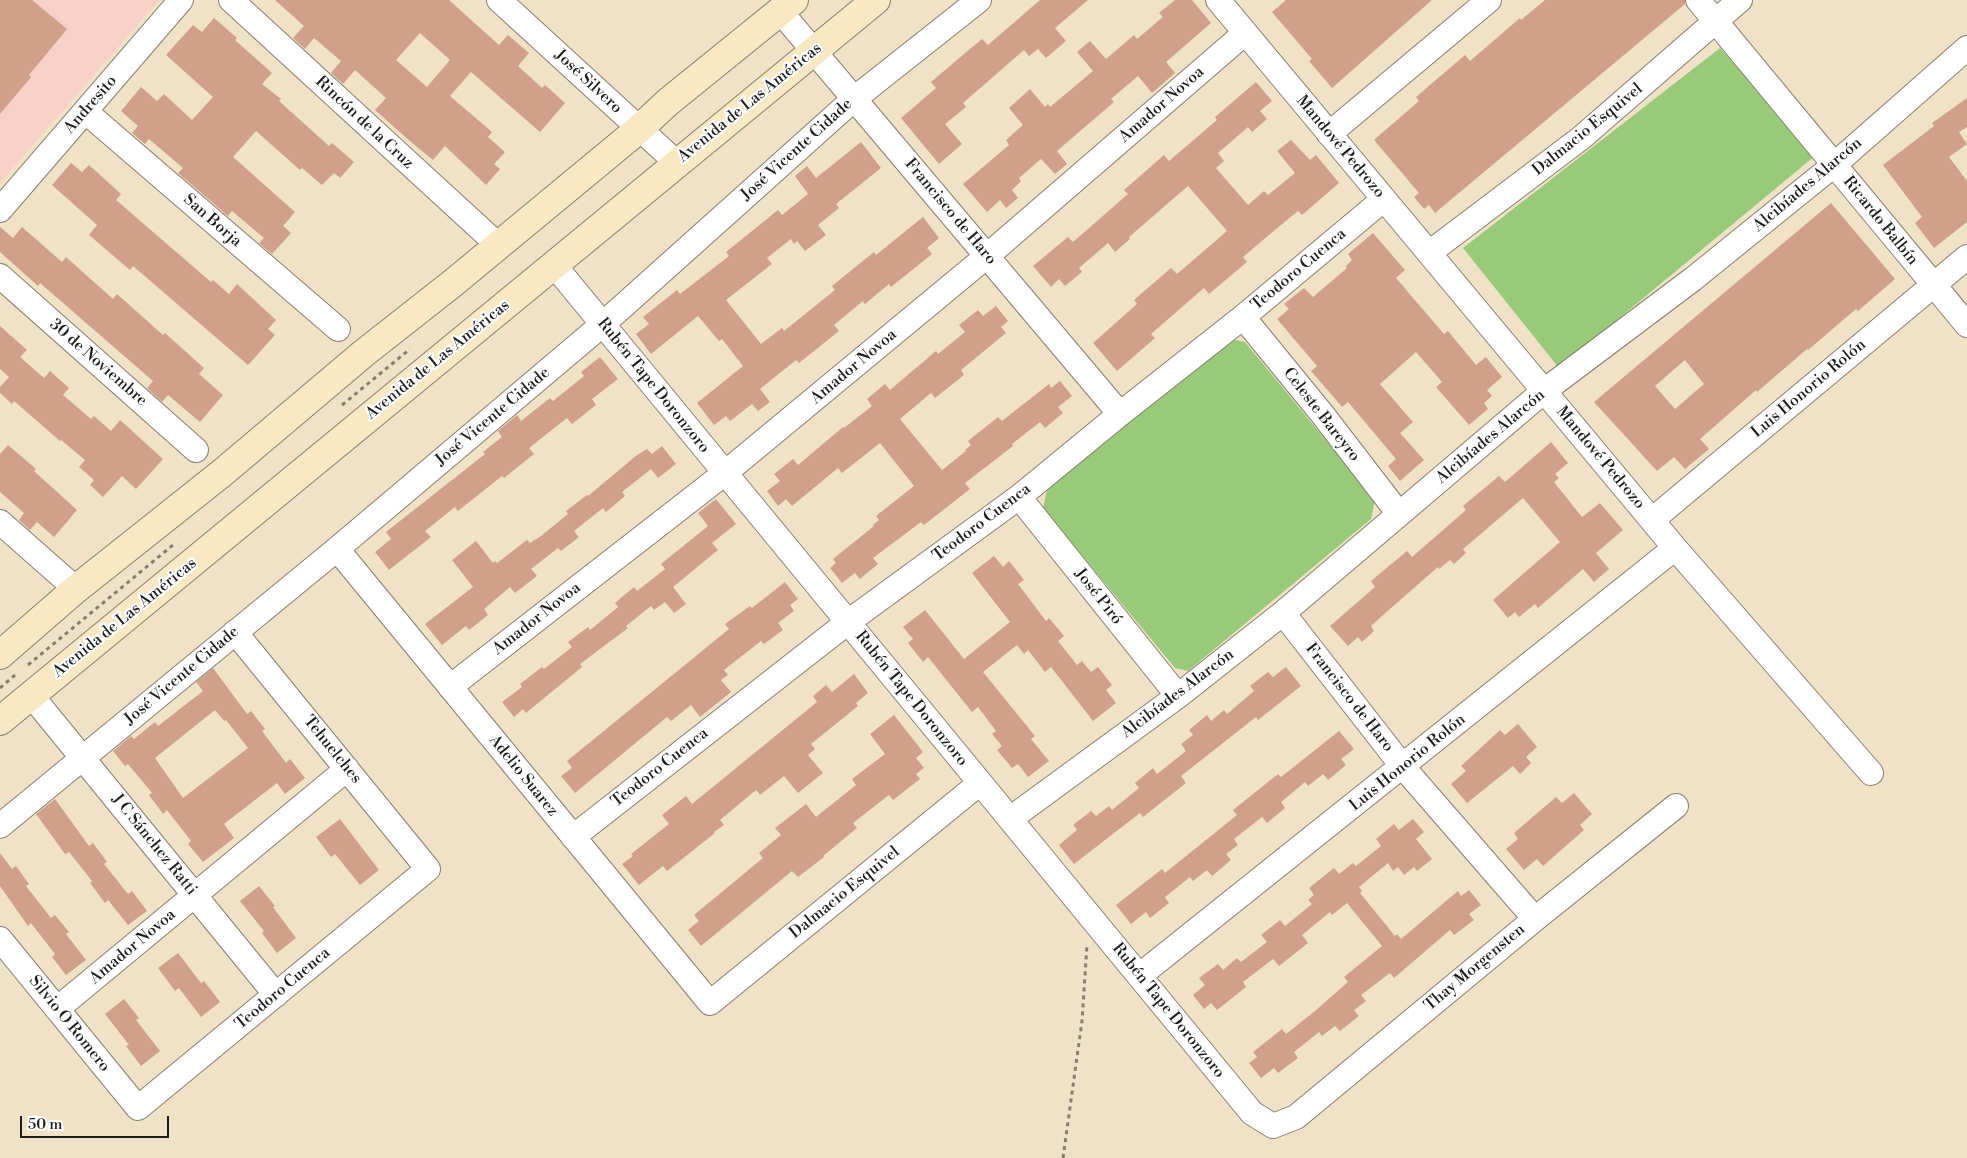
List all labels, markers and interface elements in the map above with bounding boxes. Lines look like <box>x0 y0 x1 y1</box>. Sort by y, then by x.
street label: Avenida de Las Américas <box>674 39 826 167</box>
street label: José Silvero <box>550 46 626 118</box>
street label: Amador Novoa <box>1116 63 1208 147</box>
street label: Andresito <box>60 72 122 138</box>
street label: Rincón de la Cruz <box>311 72 417 174</box>
street label: Dalmacio Esquivel <box>1529 80 1647 180</box>
street label: Mandové Pedrozo <box>1291 92 1389 202</box>
street label: José Vicente Cidade <box>737 95 857 205</box>
street label: Alcibíades Alarcón <box>1750 134 1866 236</box>
street label: Francisco de Haro <box>900 155 1000 269</box>
street label: Ricardo Balbín <box>1838 173 1922 269</box>
street label: San Borja <box>179 190 245 252</box>
street label: Teodoro Cuenca <box>1248 225 1350 315</box>
street label: Avenida de Las Américas <box>362 296 514 424</box>
street label: 30 de Noviembre <box>45 315 151 411</box>
street label: Rubén Tape Doronzoro <box>593 315 713 457</box>
street label: Amador Novoa <box>807 325 901 409</box>
street label: Luis Honorio Rolón <box>1748 335 1870 443</box>
street label: José Vicente Cidade <box>432 364 554 470</box>
street label: Celeste Bareyro <box>1278 364 1364 466</box>
street label: Alcibíades Alarcón <box>1433 386 1549 488</box>
street label: Mandové Pedrozo <box>1551 403 1649 513</box>
street label: Teodoro Cuenca <box>929 480 1035 566</box>
street label: Avenida de Las Américas <box>49 554 201 682</box>
street label: José Piró <box>1070 565 1126 629</box>
street label: Amador Novoa <box>489 579 585 659</box>
street label: José Vicente Cidade <box>121 623 243 729</box>
street label: Rubén Tape Doronzoro <box>851 628 971 770</box>
street label: Francisco de Haro <box>1301 640 1397 756</box>
street label: Alcibíades Alarcón <box>1118 645 1238 743</box>
street label: Luis Honorio Rolón <box>1346 710 1470 816</box>
street label: Tehuelches <box>299 712 365 788</box>
street label: Teodoro Cuenca <box>608 724 712 812</box>
street label: Adelio Suarez <box>484 731 562 821</box>
street label: J C Sánchez Ratti <box>107 791 201 899</box>
street label: Dalmacio Esquivel <box>786 843 904 943</box>
street label: Amador Novoa <box>86 905 180 989</box>
street label: Thay Morgensten <box>1421 920 1529 1016</box>
street label: Rubén Tape Doronzoro <box>1108 940 1228 1082</box>
street label: Teodoro Cuenca <box>232 944 334 1034</box>
street label: Silvio O Romero <box>24 972 114 1076</box>
scale bar <box>22 1106 171 1138</box>
text: 50 m <box>28 1115 62 1134</box>

